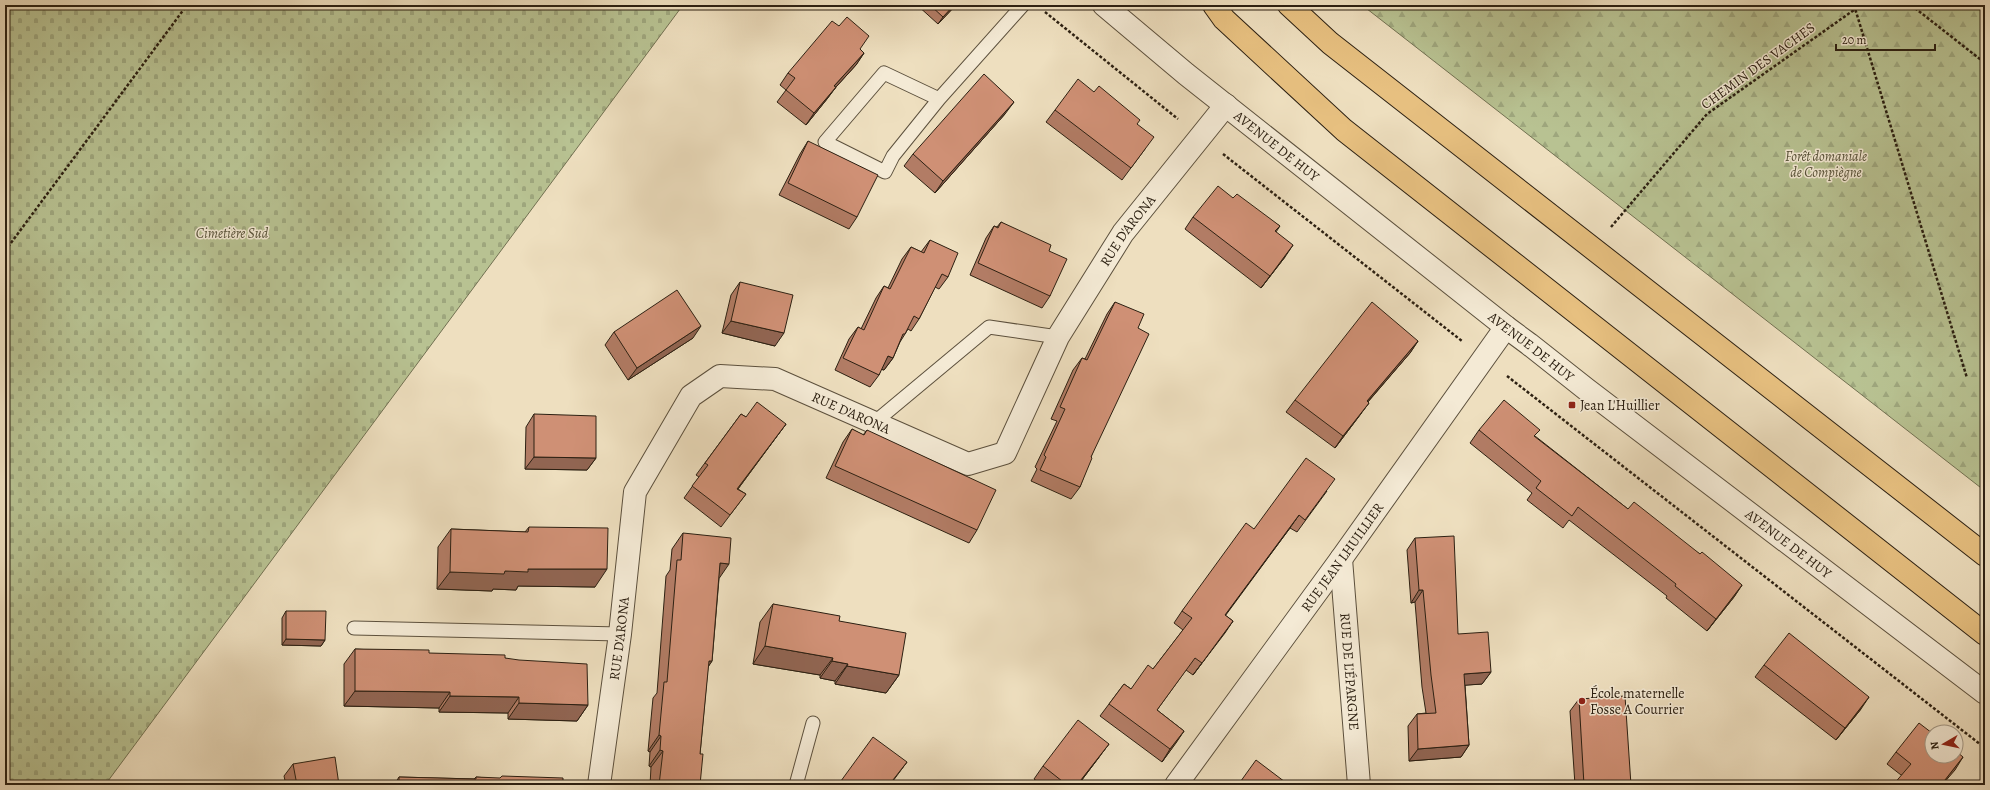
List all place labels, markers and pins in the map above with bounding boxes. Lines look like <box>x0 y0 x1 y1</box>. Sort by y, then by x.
place label: Jean L'Huillier <box>1580 396 1661 415</box>
marker: Jean L'Huillier <box>1567 400 1577 410</box>
place label: École maternelle Fosse A Courrier <box>1590 684 1685 719</box>
marker: École maternelle Fosse A Courrier <box>1577 696 1587 706</box>

